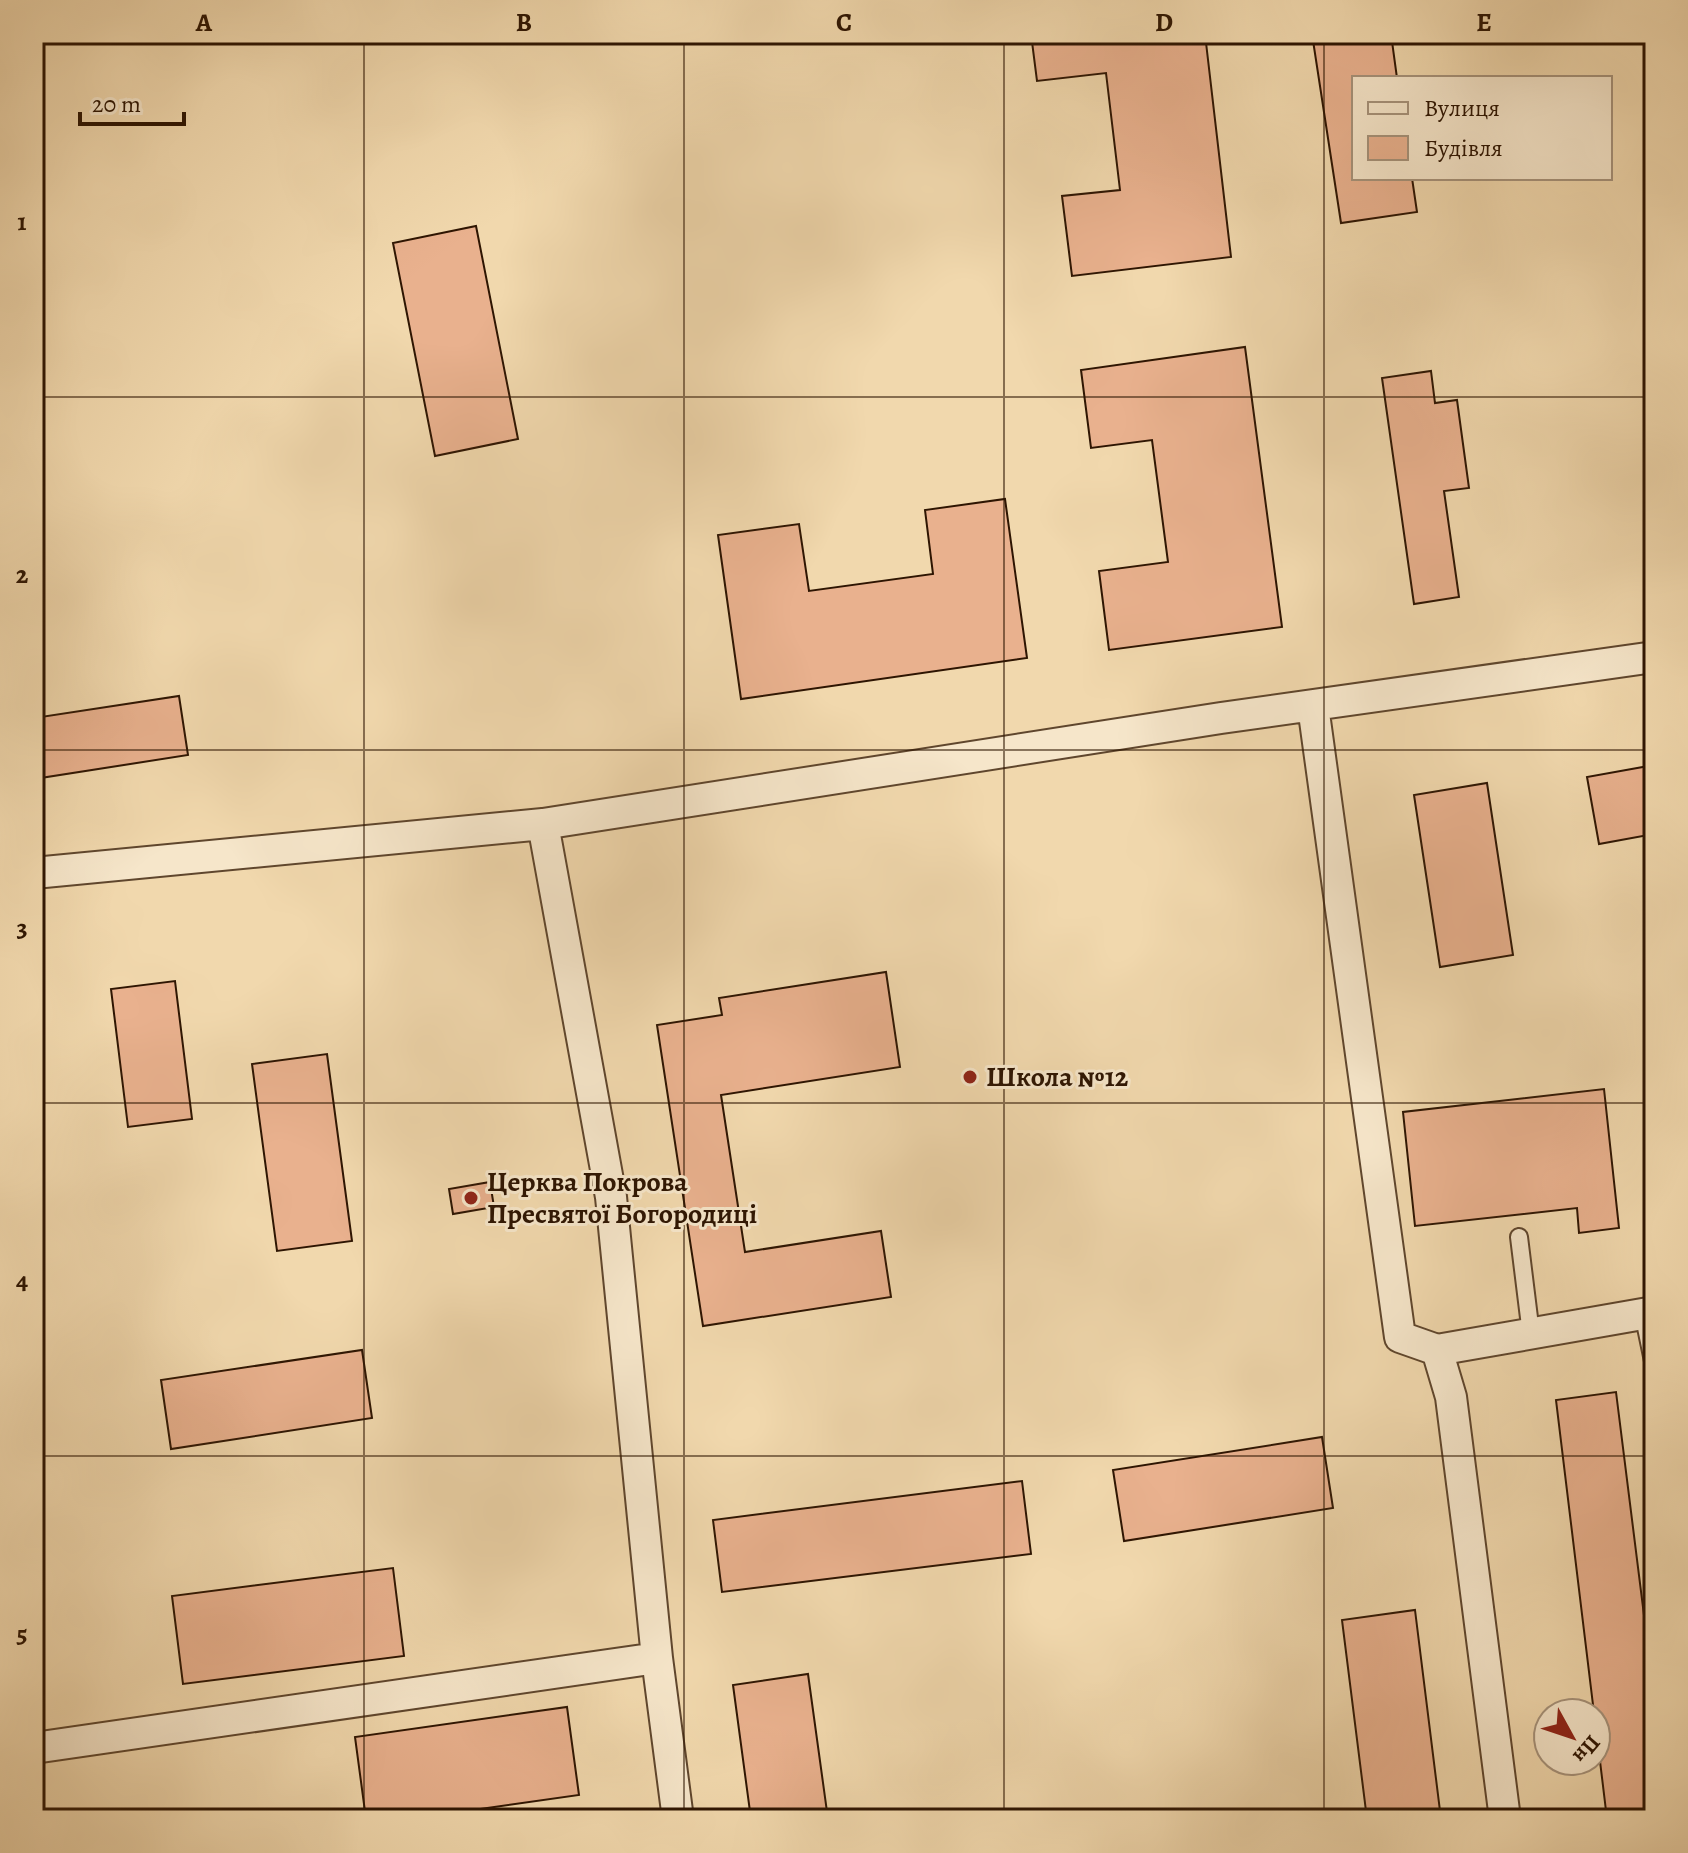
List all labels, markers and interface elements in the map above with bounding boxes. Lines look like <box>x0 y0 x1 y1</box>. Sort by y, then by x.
text: A <box>195 5 213 40</box>
text: B <box>516 5 532 40</box>
text: C <box>836 5 852 40</box>
text: D <box>1155 5 1173 40</box>
text: E <box>1476 5 1492 40</box>
scale bar <box>80 76 184 126</box>
legend <box>1352 76 1612 180</box>
text: 20 m <box>92 88 141 120</box>
text: Вулиця <box>1424 92 1500 124</box>
text: Будівля <box>1424 132 1503 164</box>
text: 1 <box>17 204 27 239</box>
text: 2 <box>16 557 29 592</box>
text: 3 <box>16 910 28 945</box>
place label: Школа №12 <box>986 1058 1129 1096</box>
marker: Школа №12 <box>961 1068 979 1086</box>
place label: Церква Покрова Пресвятої Богородиці <box>487 1163 757 1233</box>
marker: Церква Покрова Пресвятої Богородиці <box>462 1189 480 1207</box>
text: 4 <box>16 1263 28 1298</box>
text: 5 <box>16 1616 28 1651</box>
north arrow <box>1532 1697 1612 1777</box>
text: Пн <box>1566 1729 1607 1770</box>

